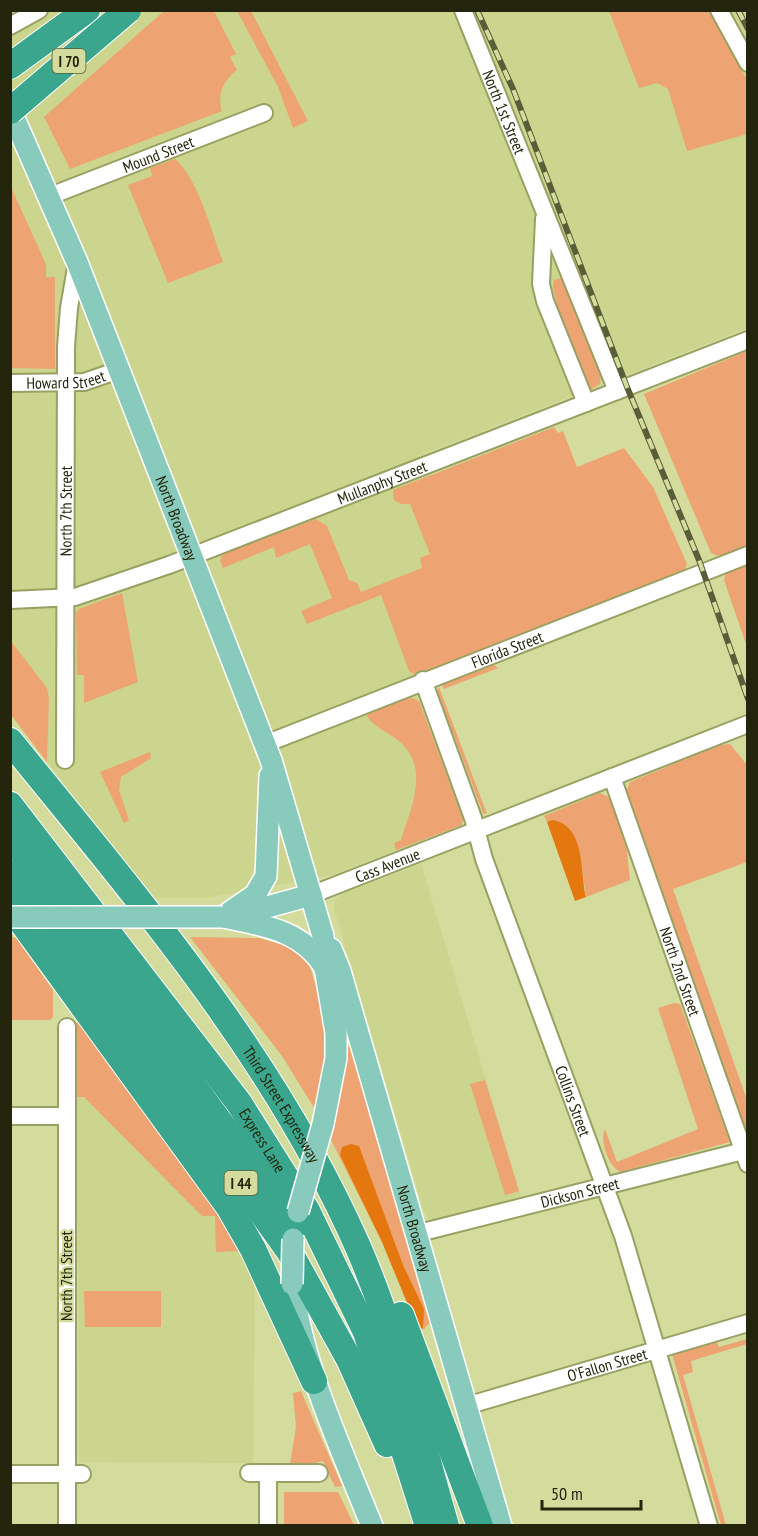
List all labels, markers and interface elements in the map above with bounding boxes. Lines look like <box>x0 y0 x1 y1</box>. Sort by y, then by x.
road number: I 70 <box>52 49 86 73</box>
street label: North 1st Street <box>478 67 530 157</box>
street label: Mound Street <box>120 131 197 177</box>
street label: Howard Street <box>26 365 108 393</box>
street label: Mullanphy Street <box>335 456 430 509</box>
street label: North 7th Street <box>55 465 76 556</box>
street label: North Broadway <box>151 473 202 563</box>
street label: Florida Street <box>469 626 546 672</box>
street label: Cass Avenue <box>352 843 423 887</box>
street label: North 2nd Street <box>655 924 705 1019</box>
street label: Third Street Expressway <box>238 1042 325 1166</box>
street label: Collins Street <box>551 1063 596 1139</box>
street label: Express Lane <box>235 1105 290 1176</box>
road number: I 44 <box>224 1171 258 1195</box>
street label: Dickson Street <box>539 1173 621 1212</box>
street label: North Broadway <box>393 1183 437 1274</box>
street label: North 7th Street <box>56 1230 76 1321</box>
street label: O'Fallon Street <box>565 1343 650 1386</box>
scale bar <box>542 1473 641 1511</box>
text: 50 m <box>551 1482 583 1505</box>

